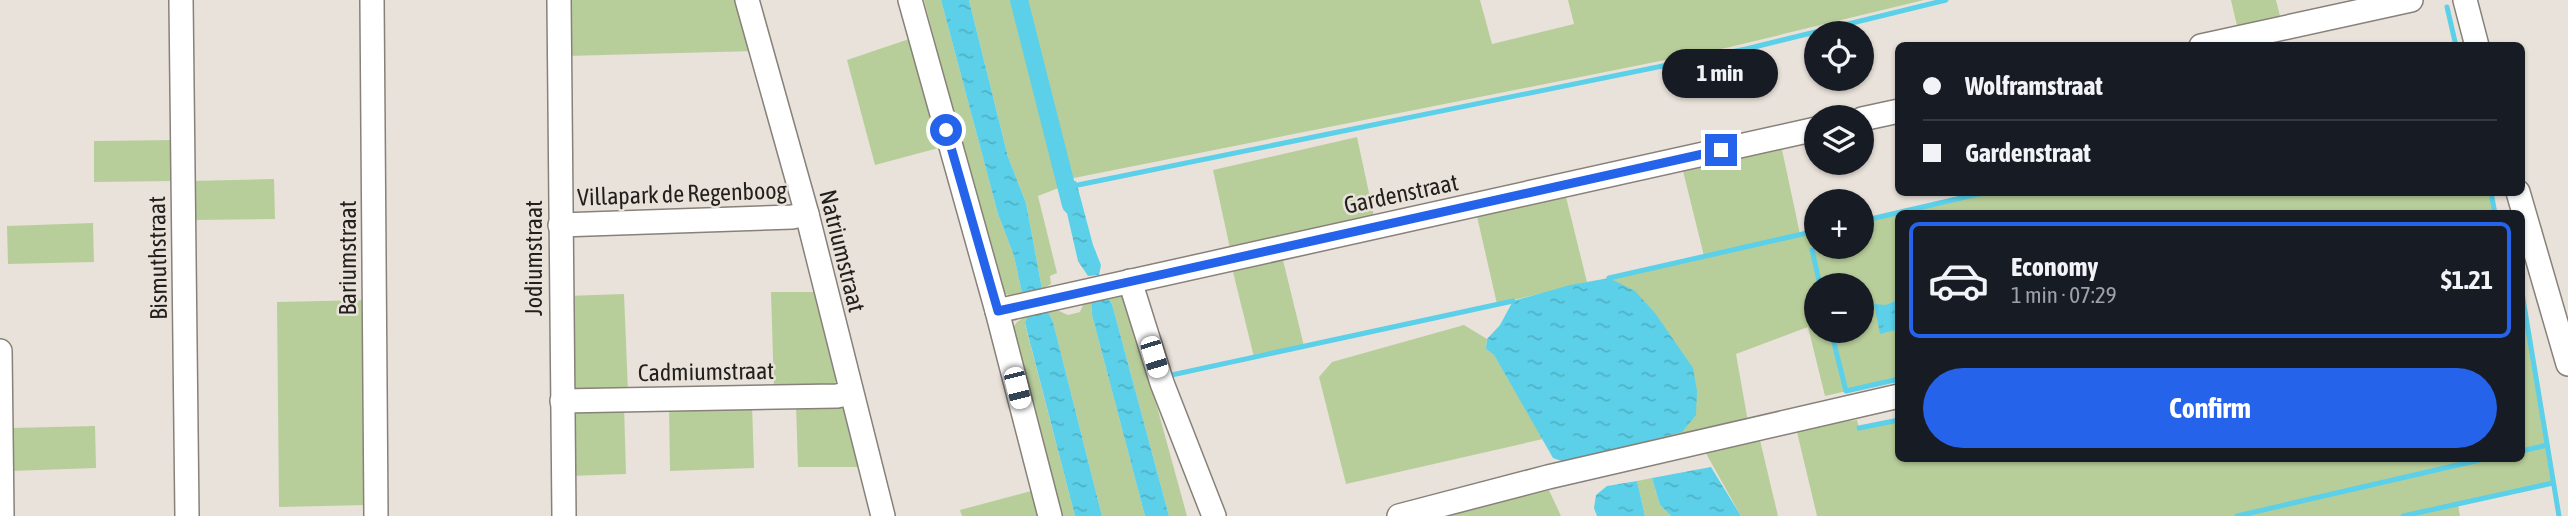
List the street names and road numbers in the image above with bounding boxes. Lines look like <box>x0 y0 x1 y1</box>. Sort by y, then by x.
street label: Gardenstraat <box>1341 168 1461 219</box>
street label: Villapark de Regenboog <box>577 176 788 211</box>
street label: Natriumstraat <box>814 187 871 315</box>
street label: Bismuthstraat <box>143 196 172 320</box>
street label: Bariumstraat <box>334 200 361 316</box>
street label: Jodiumstraat <box>520 200 547 316</box>
street label: Cadmiumstraat <box>638 357 774 386</box>

